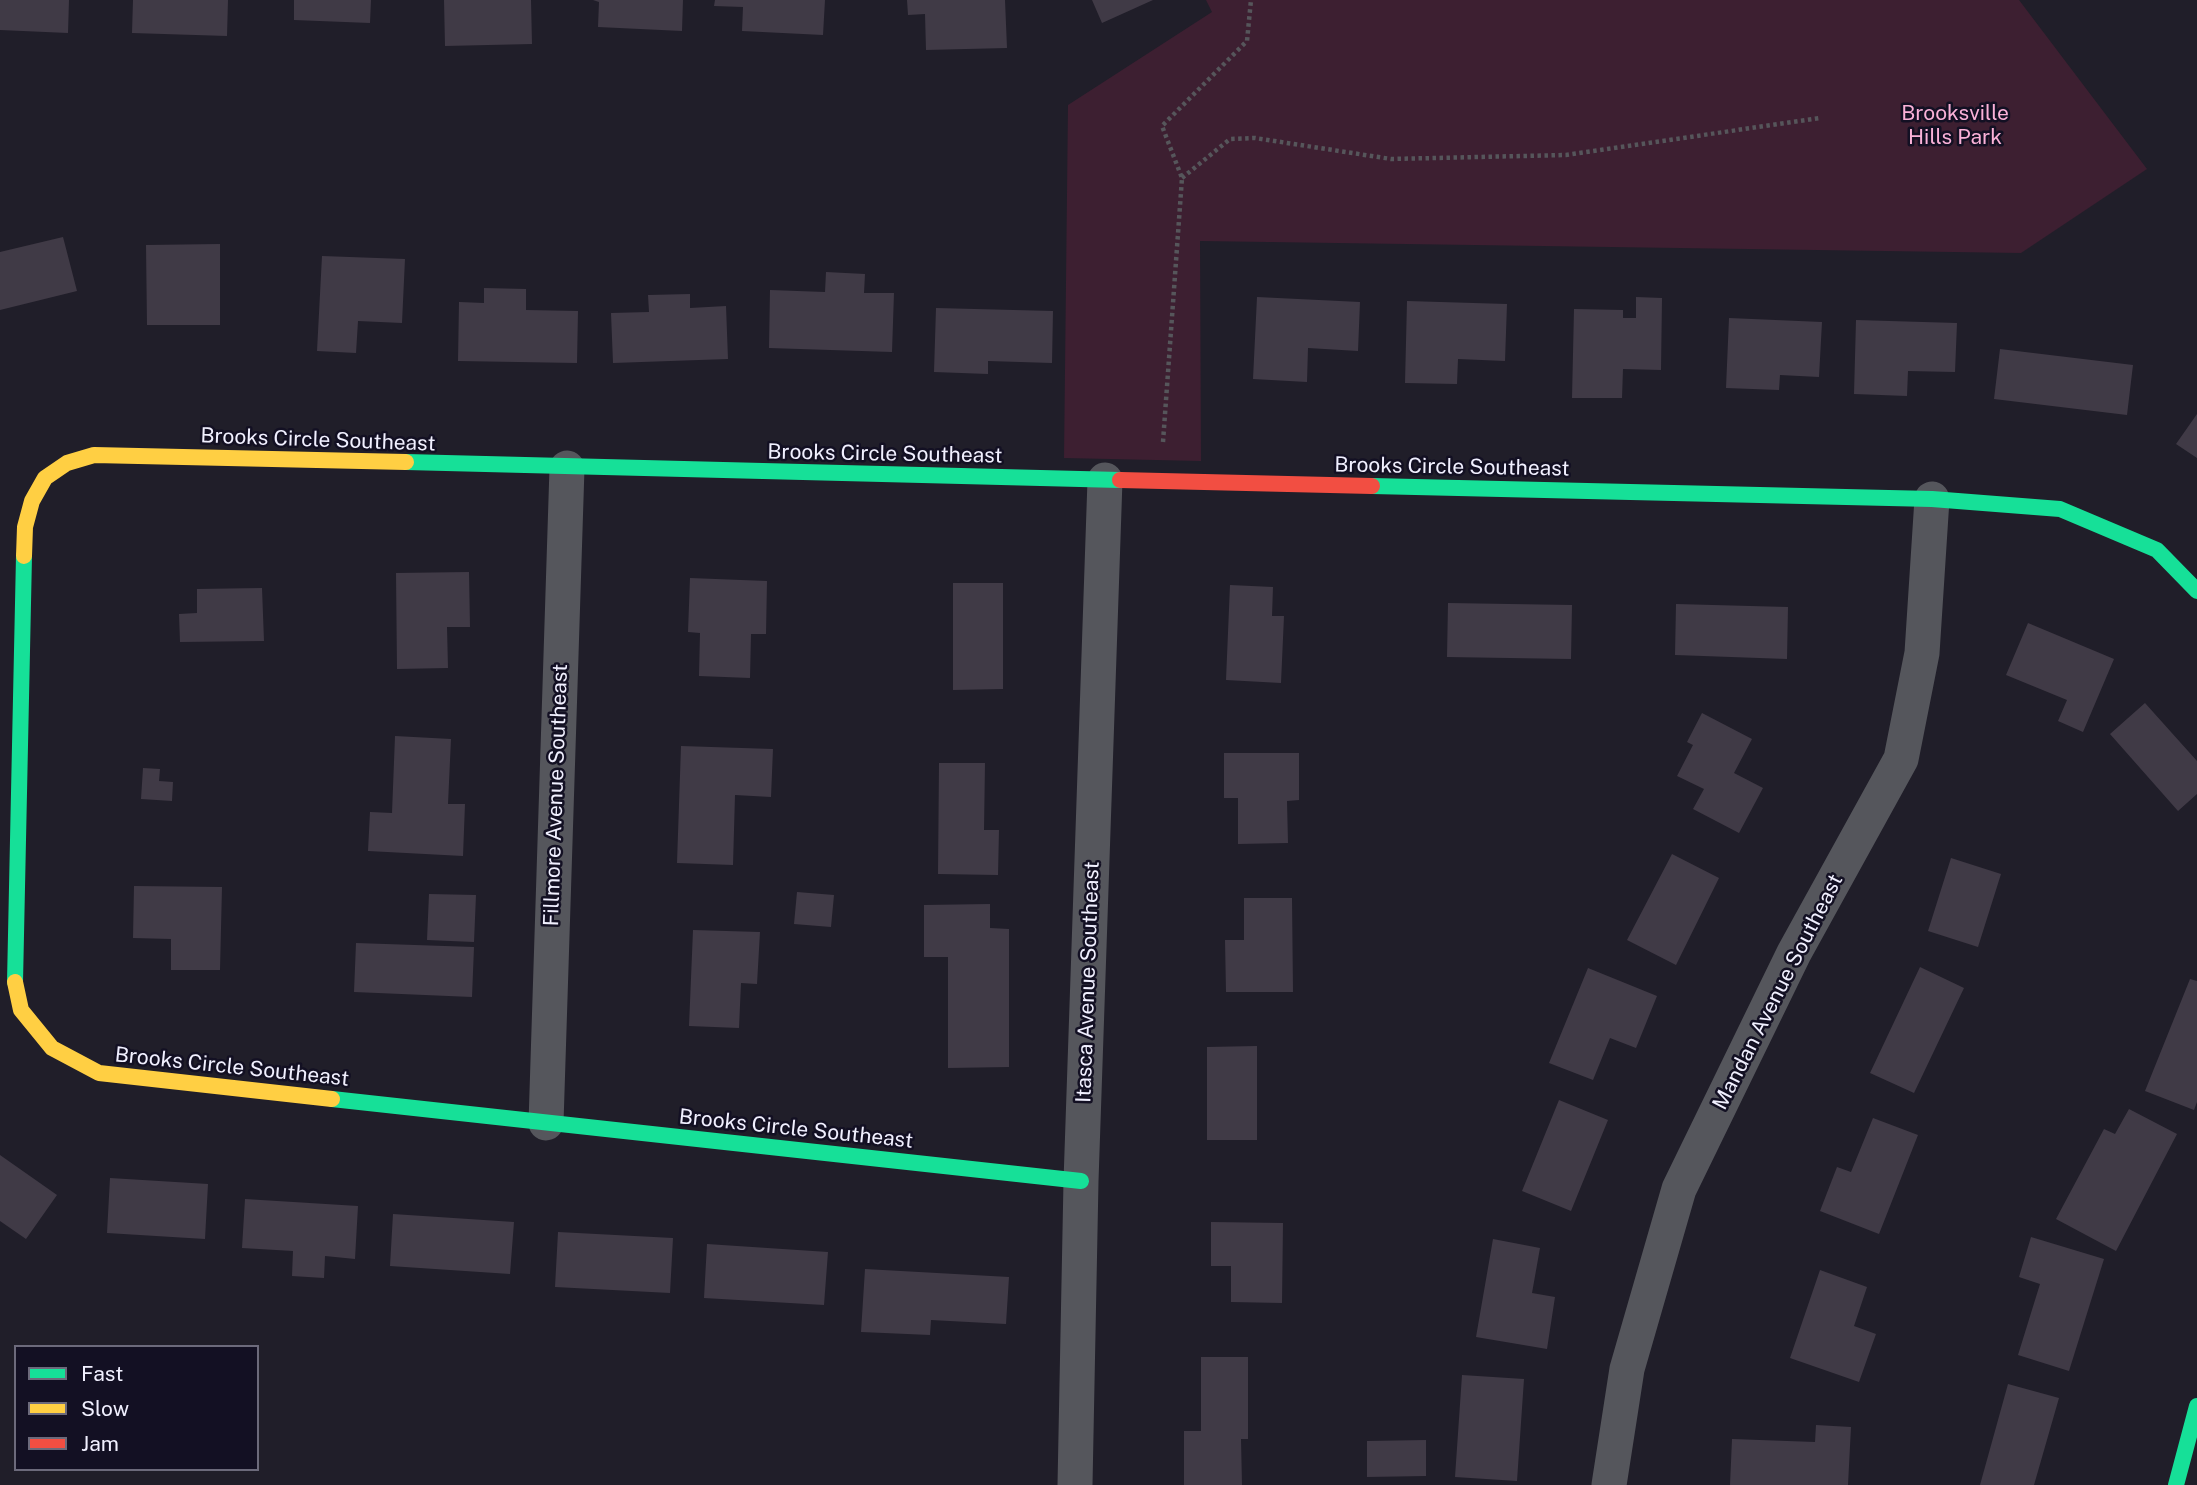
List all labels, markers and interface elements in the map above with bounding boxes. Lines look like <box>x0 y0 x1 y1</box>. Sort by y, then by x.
park label: Brooksville Hills Park <box>1901 101 2009 151</box>
street label: Brooks Circle Southeast <box>200 423 436 457</box>
street label: Brooks Circle Southeast <box>767 439 1003 469</box>
street label: Brooks Circle Southeast <box>1334 452 1570 482</box>
street label: Fillmore Avenue Southeast <box>539 663 573 927</box>
street label: Itasca Avenue Southeast <box>1071 861 1105 1103</box>
street label: Mandan Avenue Southeast <box>1708 870 1848 1114</box>
street label: Brooks Circle Southeast <box>114 1042 350 1092</box>
street label: Brooks Circle Southeast <box>678 1104 914 1154</box>
legend <box>14 1345 259 1471</box>
text: Fast <box>81 1361 123 1386</box>
text: Slow <box>81 1396 129 1421</box>
text: Jam <box>81 1431 119 1456</box>

